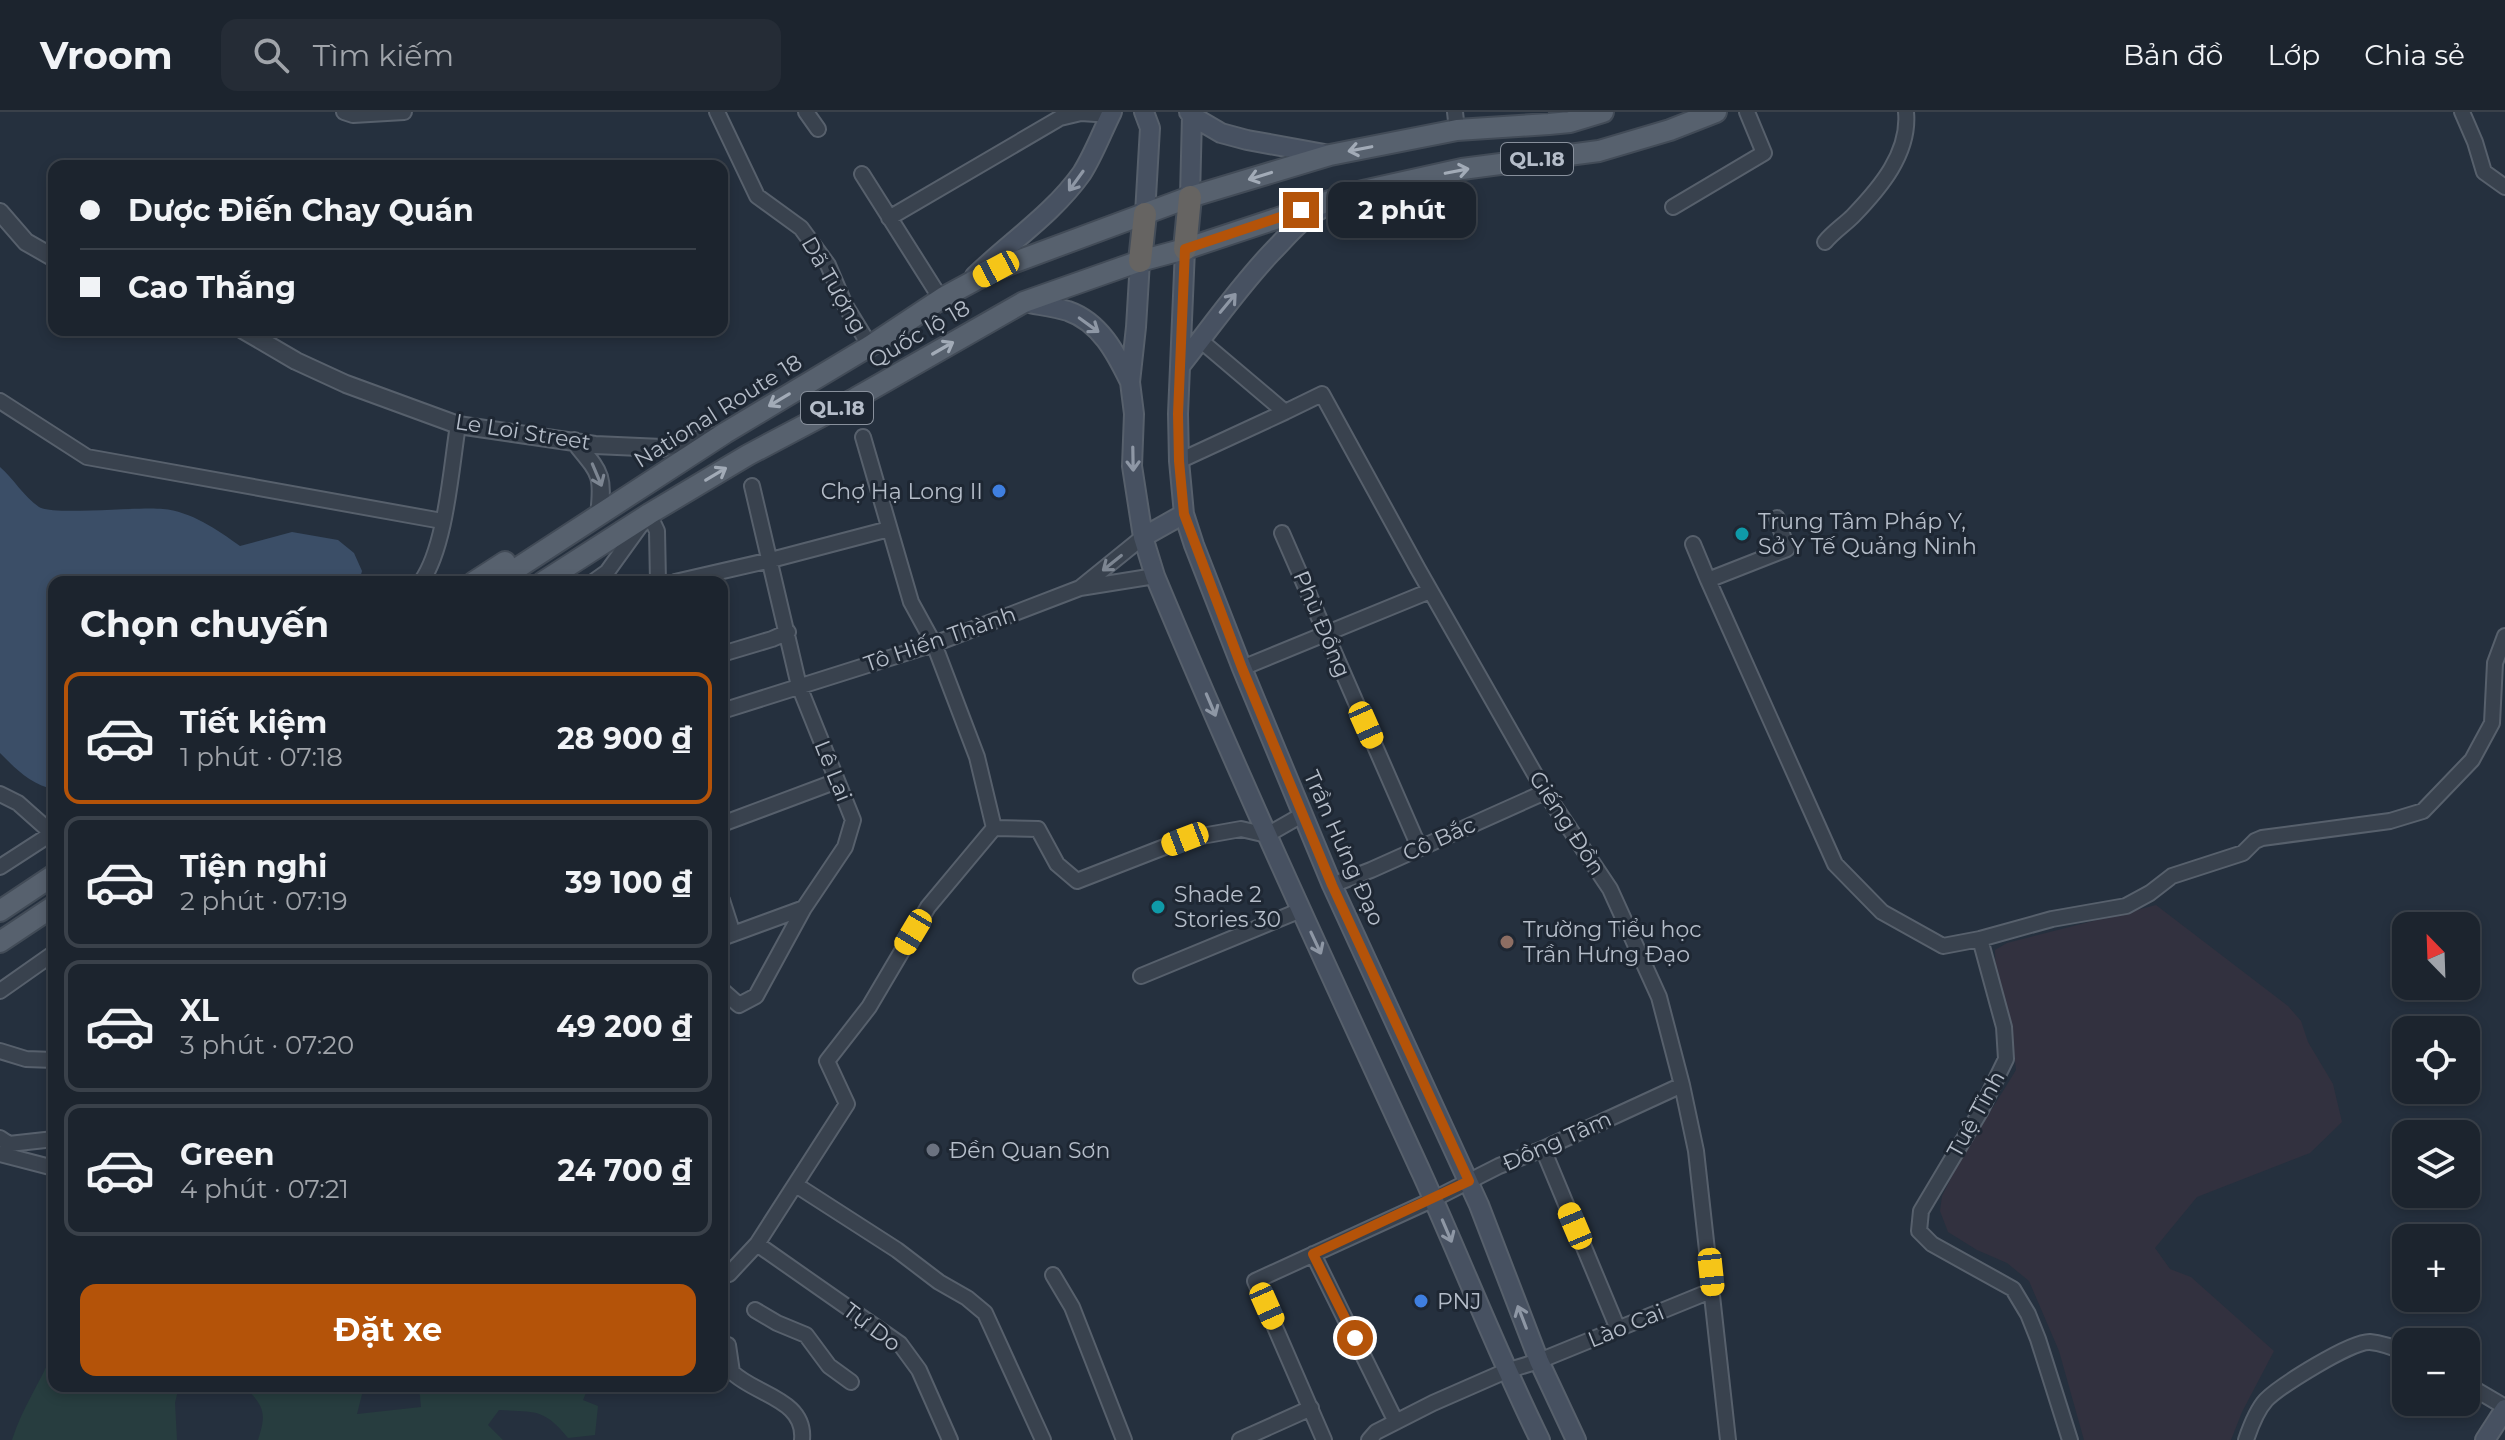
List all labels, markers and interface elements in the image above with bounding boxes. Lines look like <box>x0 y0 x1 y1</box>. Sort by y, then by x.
search box <box>221 19 781 91</box>
text: Vroom <box>40 32 173 79</box>
icon: search <box>249 33 293 77</box>
text: Tìm kiếm <box>313 37 454 74</box>
text: Bản đồ <box>2123 38 2223 72</box>
text: Lớp <box>2267 38 2320 72</box>
text: Chia sẻ <box>2364 38 2465 72</box>
one-way arrow <box>1348 142 1374 157</box>
road number: QL.18 <box>1501 143 1573 175</box>
one-way arrow <box>1444 163 1470 178</box>
one-way arrow <box>1067 169 1084 191</box>
one-way arrow <box>1248 170 1273 184</box>
callout: 2 phút <box>1329 182 1477 238</box>
text: Dược Điến Chay Quán <box>128 192 474 229</box>
route end <box>1283 192 1319 228</box>
text: 2 phút <box>1358 194 1446 226</box>
street label: Dã Tượng <box>795 232 873 338</box>
car <box>969 247 1023 291</box>
text: Cao Thắng <box>128 269 296 306</box>
one-way arrow <box>1219 293 1237 314</box>
street label: Quốc lộ 18 <box>863 294 975 374</box>
one-way arrow <box>1078 317 1100 333</box>
one-way arrow <box>931 340 954 356</box>
street label: National Route 18 <box>629 348 807 474</box>
road number: QL.18 <box>801 392 873 424</box>
one-way arrow <box>768 393 791 409</box>
street label: Le Loi Street <box>453 408 593 456</box>
one-way arrow <box>1125 445 1141 472</box>
one-way arrow <box>590 462 605 486</box>
one-way arrow <box>704 466 727 482</box>
place label: Chợ Hạ Long II <box>821 478 983 505</box>
marker: Chợ Hạ Long II <box>990 482 1008 500</box>
place label: Trung Tâm Pháp Y, Sở Y Tế Quảng Ninh <box>1758 508 1977 560</box>
marker: Trung Tâm Pháp Y, Sở Y Tế Quảng Ninh <box>1733 525 1751 543</box>
one-way arrow <box>1102 554 1123 571</box>
street label: Phù Đổng <box>1287 567 1357 681</box>
street label: Tô Hiến Thành <box>860 600 1020 678</box>
text: Chọn chuyến <box>80 602 329 646</box>
one-way arrow <box>1204 693 1219 717</box>
car <box>1345 698 1387 752</box>
icon: car <box>84 702 156 774</box>
text: Tiết kiệm <box>180 704 327 741</box>
text: 28 900 ₫ <box>557 720 692 757</box>
street label: Lê Lai <box>809 736 857 806</box>
text: 1 phút · 07:18 <box>180 741 343 773</box>
street label: Trần Hưng Đạo <box>1298 766 1390 930</box>
street label: Giếng Đồn <box>1523 766 1611 880</box>
street label: Cô Bắc <box>1399 811 1479 867</box>
car <box>1158 819 1212 859</box>
icon: car <box>84 846 156 918</box>
text: Tiện nghi <box>180 848 327 885</box>
text: 39 100 ₫ <box>565 864 692 901</box>
place label: Shade 2 Stories 30 <box>1174 881 1281 933</box>
text: 2 phút · 07:19 <box>180 885 348 917</box>
marker: Shade 2 Stories 30 <box>1149 898 1167 916</box>
car <box>890 905 936 959</box>
north arrow <box>2392 912 2480 1000</box>
map controls <box>2392 912 2480 1416</box>
place label: Trường Tiểu học Trần Hưng Đạo <box>1523 916 1702 968</box>
one-way arrow <box>1310 930 1325 955</box>
marker: Trường Tiểu học Trần Hưng Đạo <box>1498 933 1516 951</box>
icon: car <box>84 990 156 1062</box>
text: XL <box>180 992 219 1029</box>
text: 49 200 ₫ <box>556 1008 692 1045</box>
button: locate <box>2392 1016 2480 1104</box>
text: 3 phút · 07:20 <box>180 1029 354 1061</box>
street label: Tuệ Tĩnh <box>1941 1066 2011 1162</box>
street label: Đồng Tâm <box>1498 1105 1616 1177</box>
button: layers <box>2392 1120 2480 1208</box>
icon: car <box>84 1134 156 1206</box>
text: Green <box>180 1136 274 1173</box>
place label: Đền Quan Sơn <box>949 1137 1110 1164</box>
marker: Đền Quan Sơn <box>924 1141 942 1159</box>
text: 24 700 ₫ <box>557 1152 692 1189</box>
text: 4 phút · 07:21 <box>180 1173 349 1205</box>
car <box>1555 1199 1595 1253</box>
one-way arrow <box>1440 1218 1455 1243</box>
button: + <box>2392 1224 2480 1312</box>
car <box>1697 1247 1725 1297</box>
car <box>1246 1279 1288 1333</box>
button: Đặt xe <box>80 1284 696 1376</box>
place label: PNJ <box>1437 1288 1481 1315</box>
marker: PNJ <box>1412 1292 1430 1310</box>
street label: Tự Do <box>838 1297 906 1357</box>
street label: Lào Cai <box>1584 1299 1668 1353</box>
one-way arrow <box>1514 1305 1528 1330</box>
route start <box>1337 1320 1373 1356</box>
button: − <box>2392 1328 2480 1416</box>

